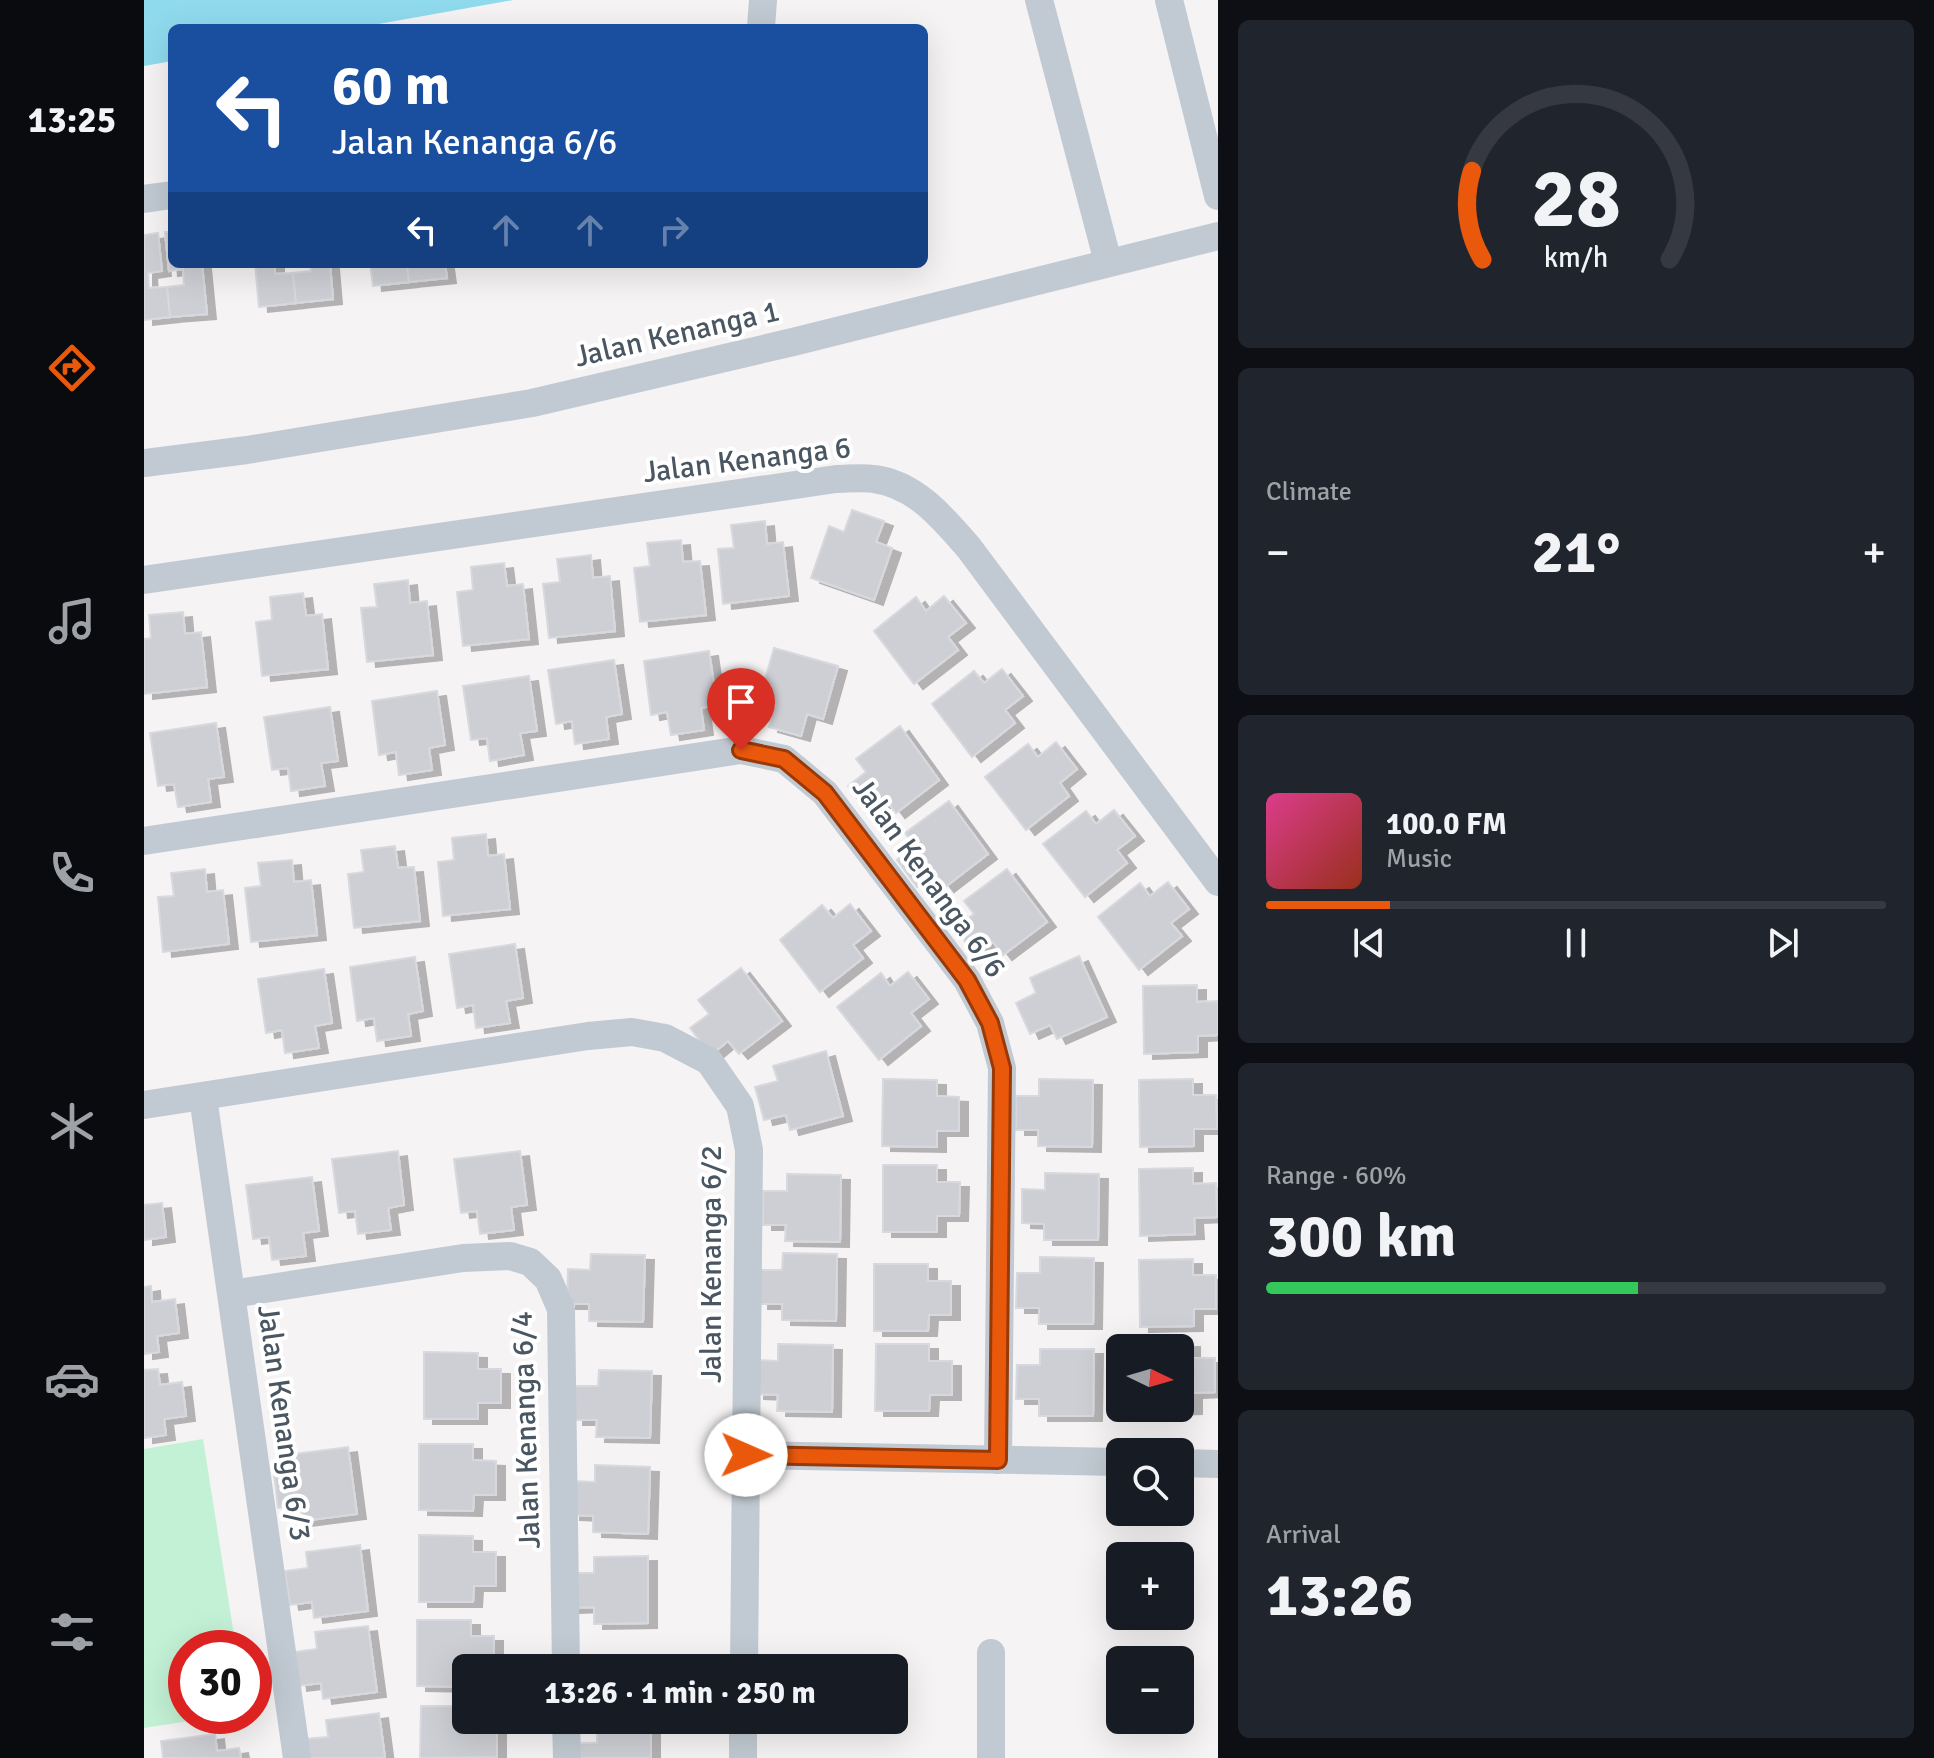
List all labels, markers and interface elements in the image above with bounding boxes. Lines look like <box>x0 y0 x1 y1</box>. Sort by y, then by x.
text: 60 m <box>332 51 450 120</box>
icon: left <box>200 56 304 160</box>
text: 13:25 <box>28 98 116 143</box>
text: Jalan Kenanga 6/6 <box>332 120 618 165</box>
text: 28 <box>1531 147 1621 249</box>
icon: left <box>400 208 444 252</box>
icon: ahead <box>484 208 528 252</box>
icon: ahead <box>568 208 612 252</box>
icon: right <box>652 208 696 252</box>
text: km/h <box>1544 240 1608 275</box>
street label: Jalan Kenanga 1 <box>571 292 783 376</box>
icon: directions <box>44 340 100 396</box>
street label: Jalan Kenanga 6 <box>641 429 853 491</box>
text: Climate <box>1266 476 1352 508</box>
text: 21° <box>1532 516 1620 590</box>
text: − <box>1266 526 1290 580</box>
text: + <box>1862 526 1886 580</box>
icon: music <box>44 593 100 649</box>
pin <box>707 668 775 750</box>
icon: arrive <box>719 680 763 724</box>
street label: Jalan Kenanga 6/6 <box>844 771 1014 985</box>
text: 100.0 FM <box>1386 806 1507 843</box>
text: Music <box>1386 843 1452 875</box>
icon: phone <box>44 845 100 901</box>
icon: previous <box>1347 921 1391 965</box>
icon: pause <box>1554 921 1598 965</box>
icon: next <box>1761 921 1805 965</box>
icon: climate <box>44 1098 100 1154</box>
street label: Jalan Kenanga 6/2 <box>693 1145 730 1383</box>
text: Range · 60% <box>1266 1160 1407 1192</box>
text: 300 km <box>1266 1200 1456 1274</box>
street label: Jalan Kenanga 6/3 <box>249 1303 319 1543</box>
street label: Jalan Kenanga 6/4 <box>503 1310 549 1550</box>
north arrow <box>1106 1334 1194 1422</box>
map controls <box>1106 1334 1194 1734</box>
icon: car <box>44 1351 100 1407</box>
position arrow <box>704 1413 788 1497</box>
button: search <box>1106 1438 1194 1526</box>
text: Arrival <box>1266 1519 1341 1551</box>
button: + <box>1106 1542 1194 1630</box>
text: 13:26 <box>1266 1559 1413 1633</box>
icon: filters <box>44 1604 100 1660</box>
speed limit sign: 30 <box>168 1630 272 1734</box>
button: − <box>1106 1646 1194 1734</box>
text: 13:26 · 1 min · 250 m <box>544 1675 816 1712</box>

